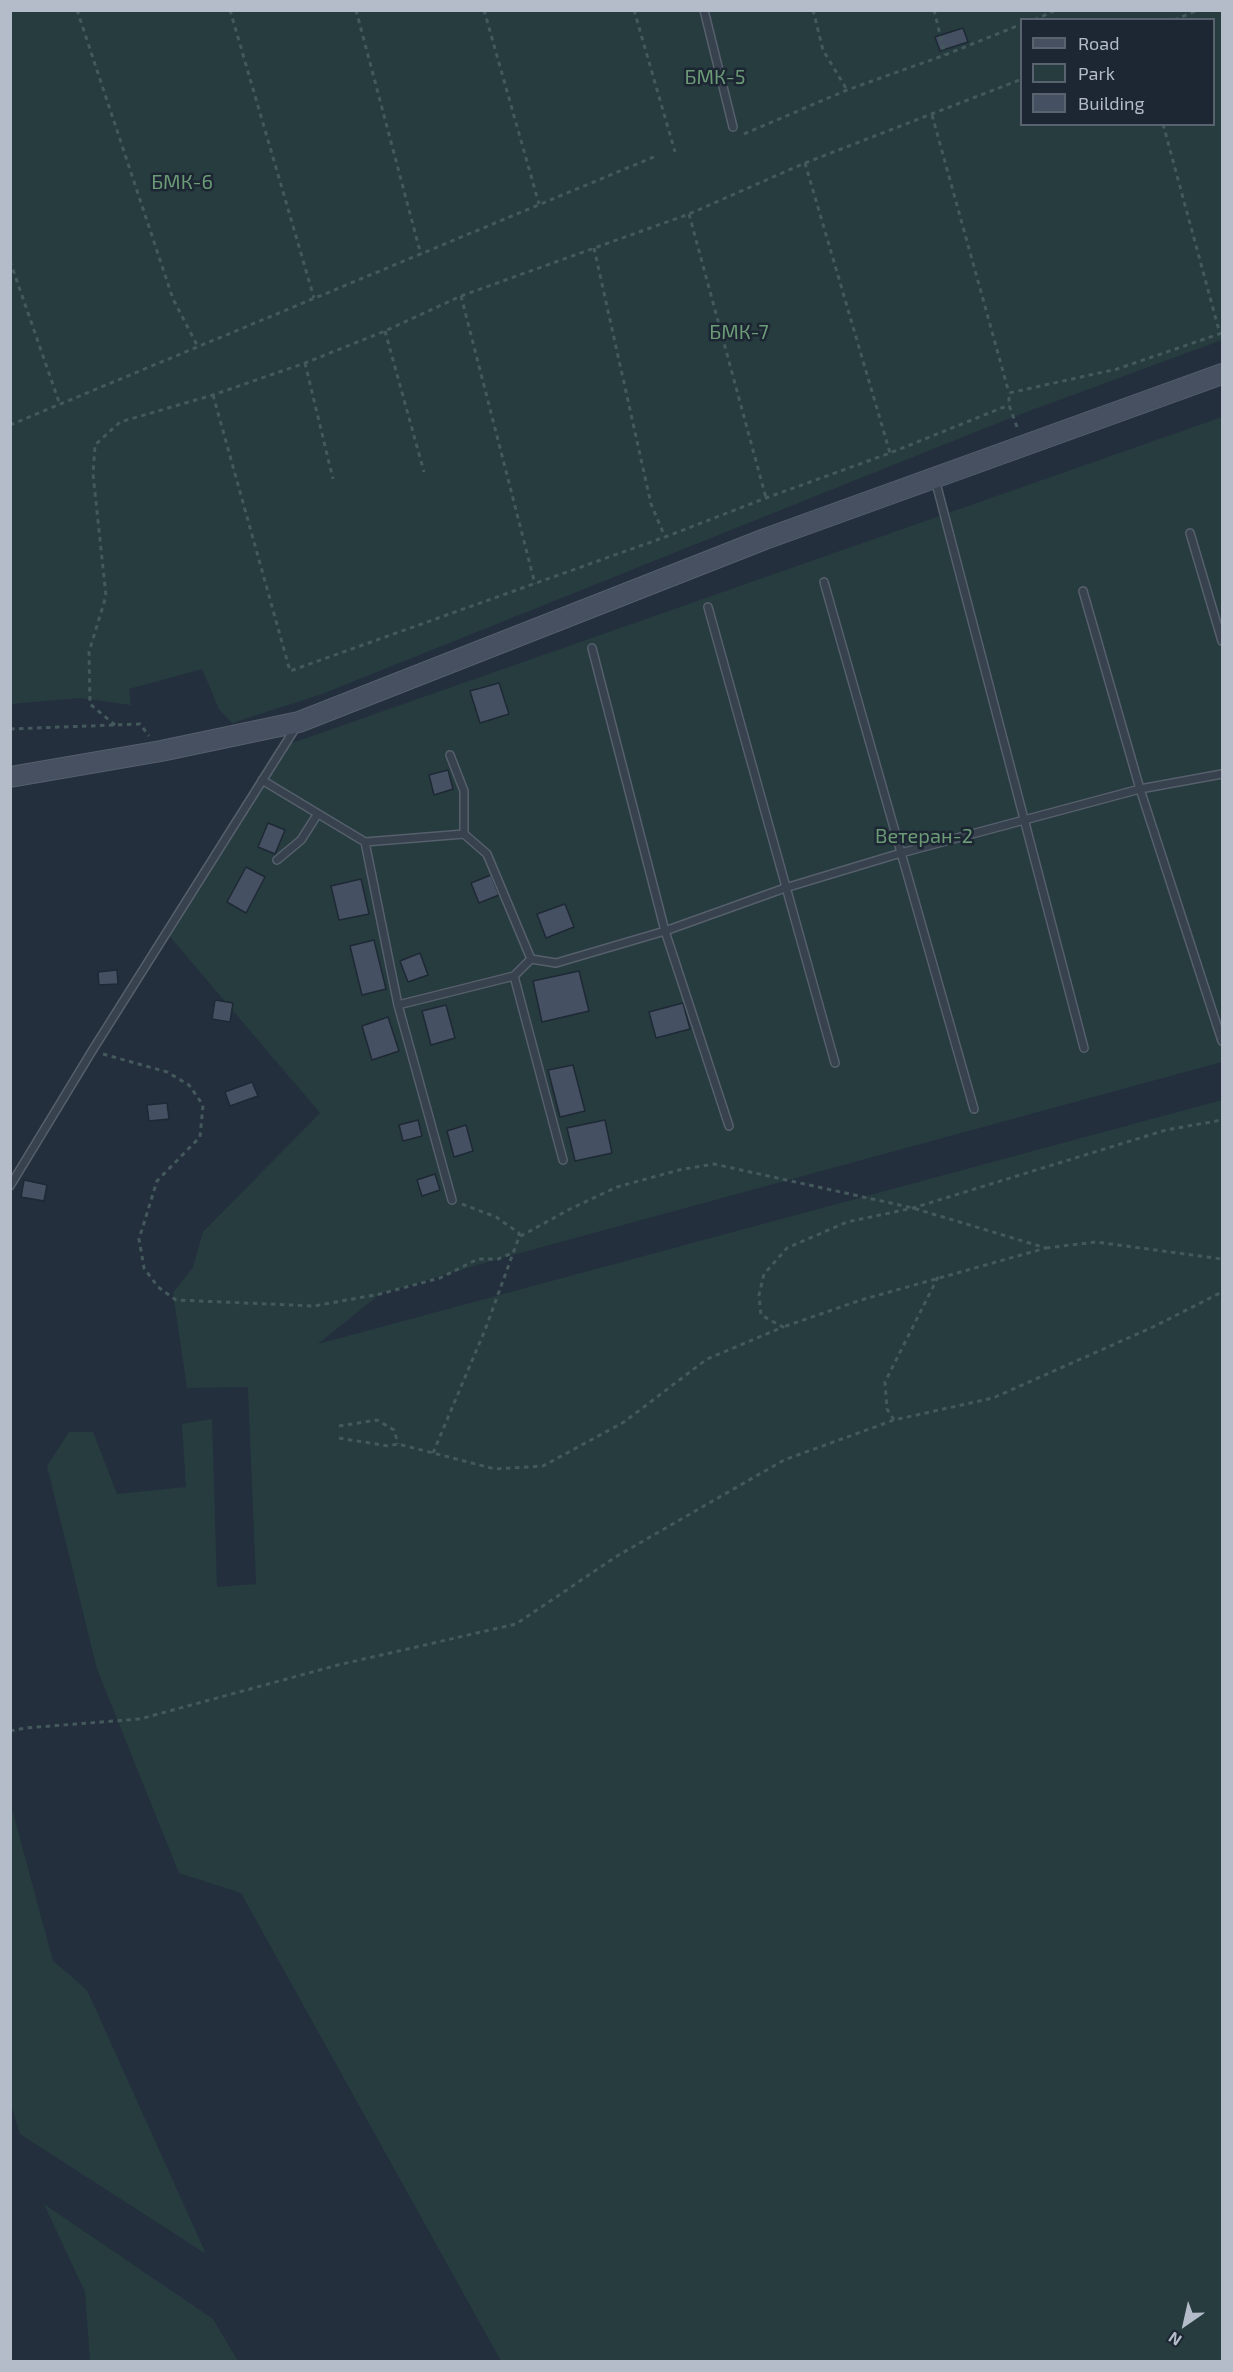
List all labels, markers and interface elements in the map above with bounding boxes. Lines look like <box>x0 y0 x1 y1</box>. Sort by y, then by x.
legend <box>1020 18 1215 126</box>
text: Road <box>1078 32 1119 54</box>
text: Park <box>1078 62 1115 84</box>
park label: БМК-5 <box>684 65 746 89</box>
text: Building <box>1078 92 1145 114</box>
park label: БМК-6 <box>151 170 213 194</box>
park label: БМК-7 <box>709 320 769 344</box>
park label: Ветеран-2 <box>875 824 973 848</box>
north arrow <box>1155 2294 1215 2354</box>
text: N <box>1165 2328 1185 2350</box>

